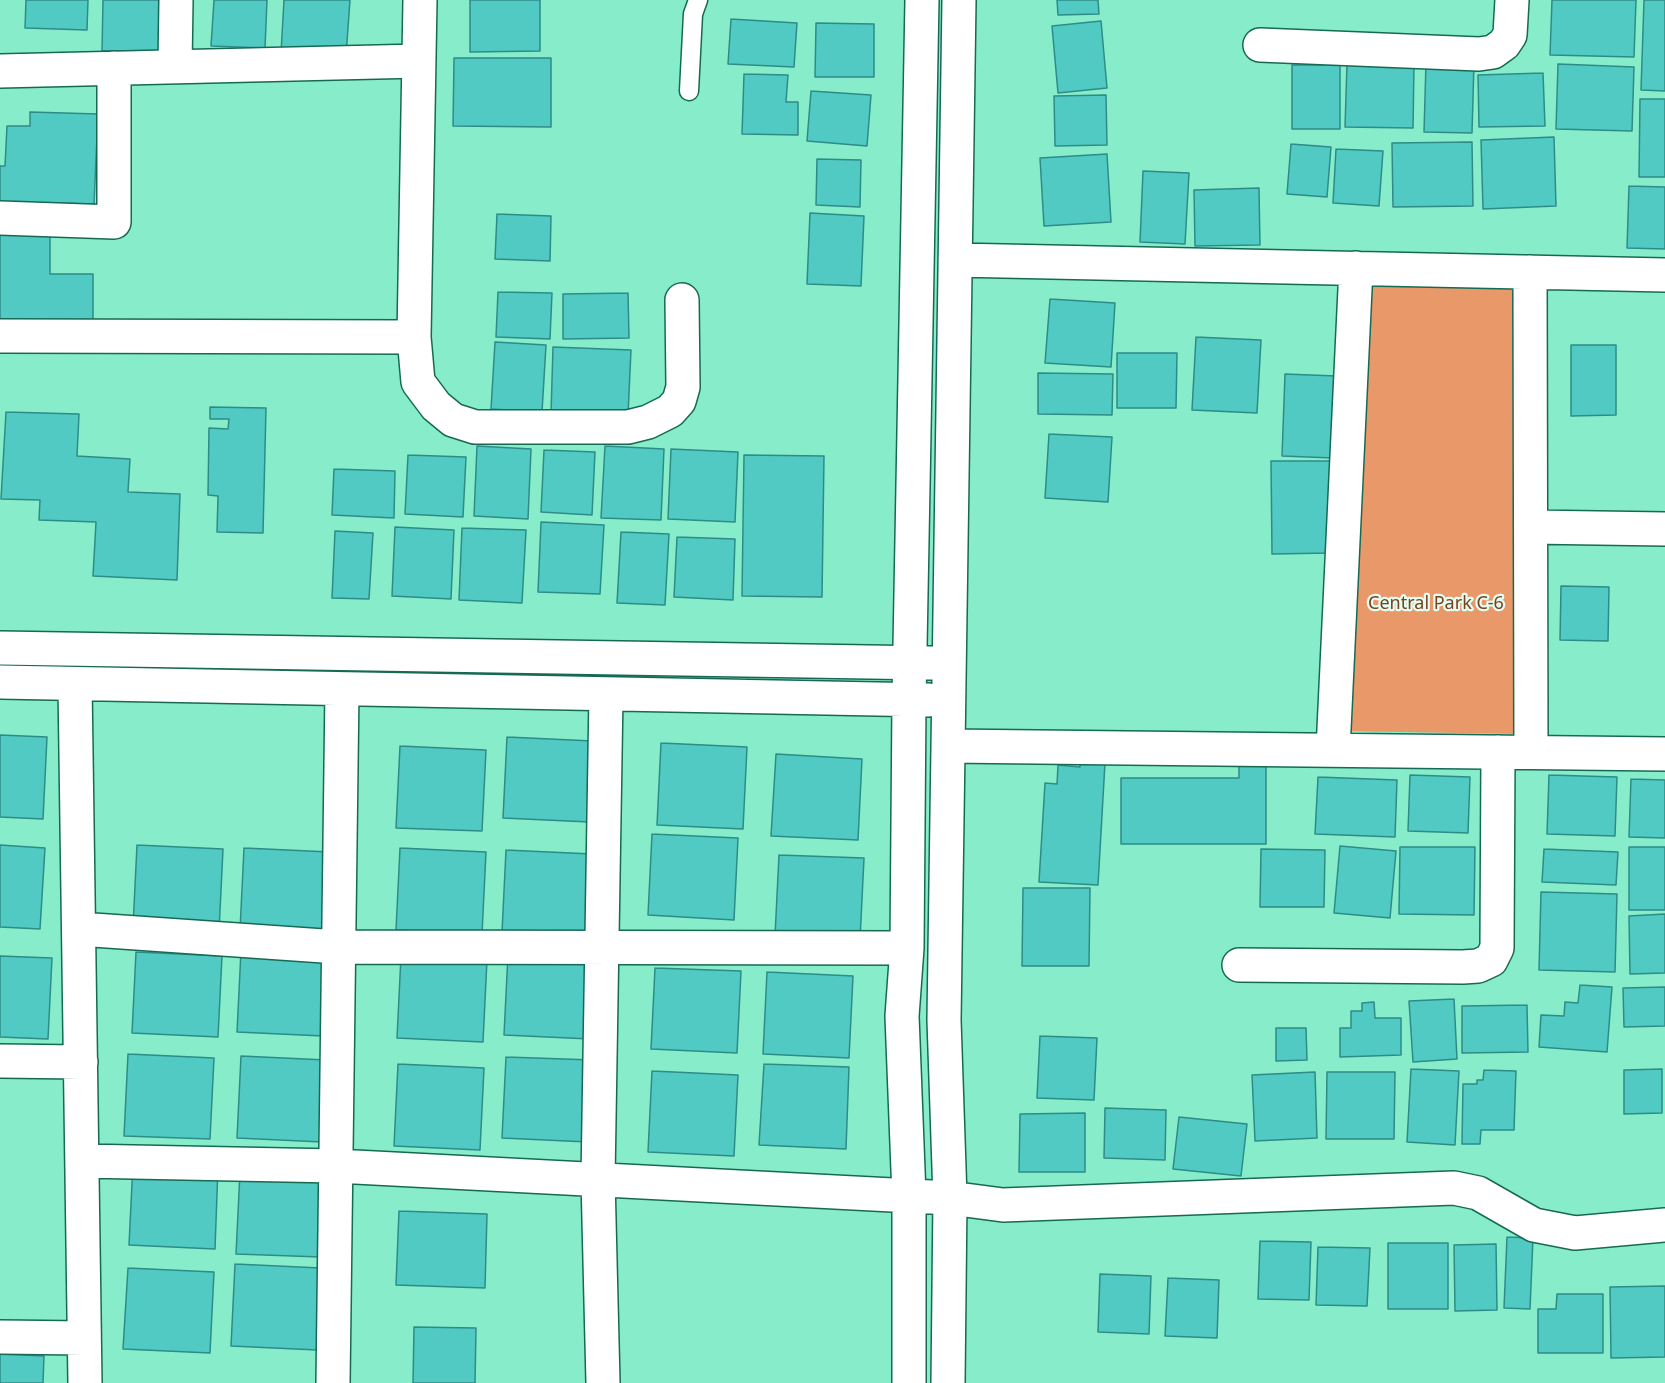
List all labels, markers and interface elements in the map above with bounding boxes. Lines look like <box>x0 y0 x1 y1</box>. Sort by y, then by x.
park label: Central Park C-6 <box>1368 593 1504 615</box>

